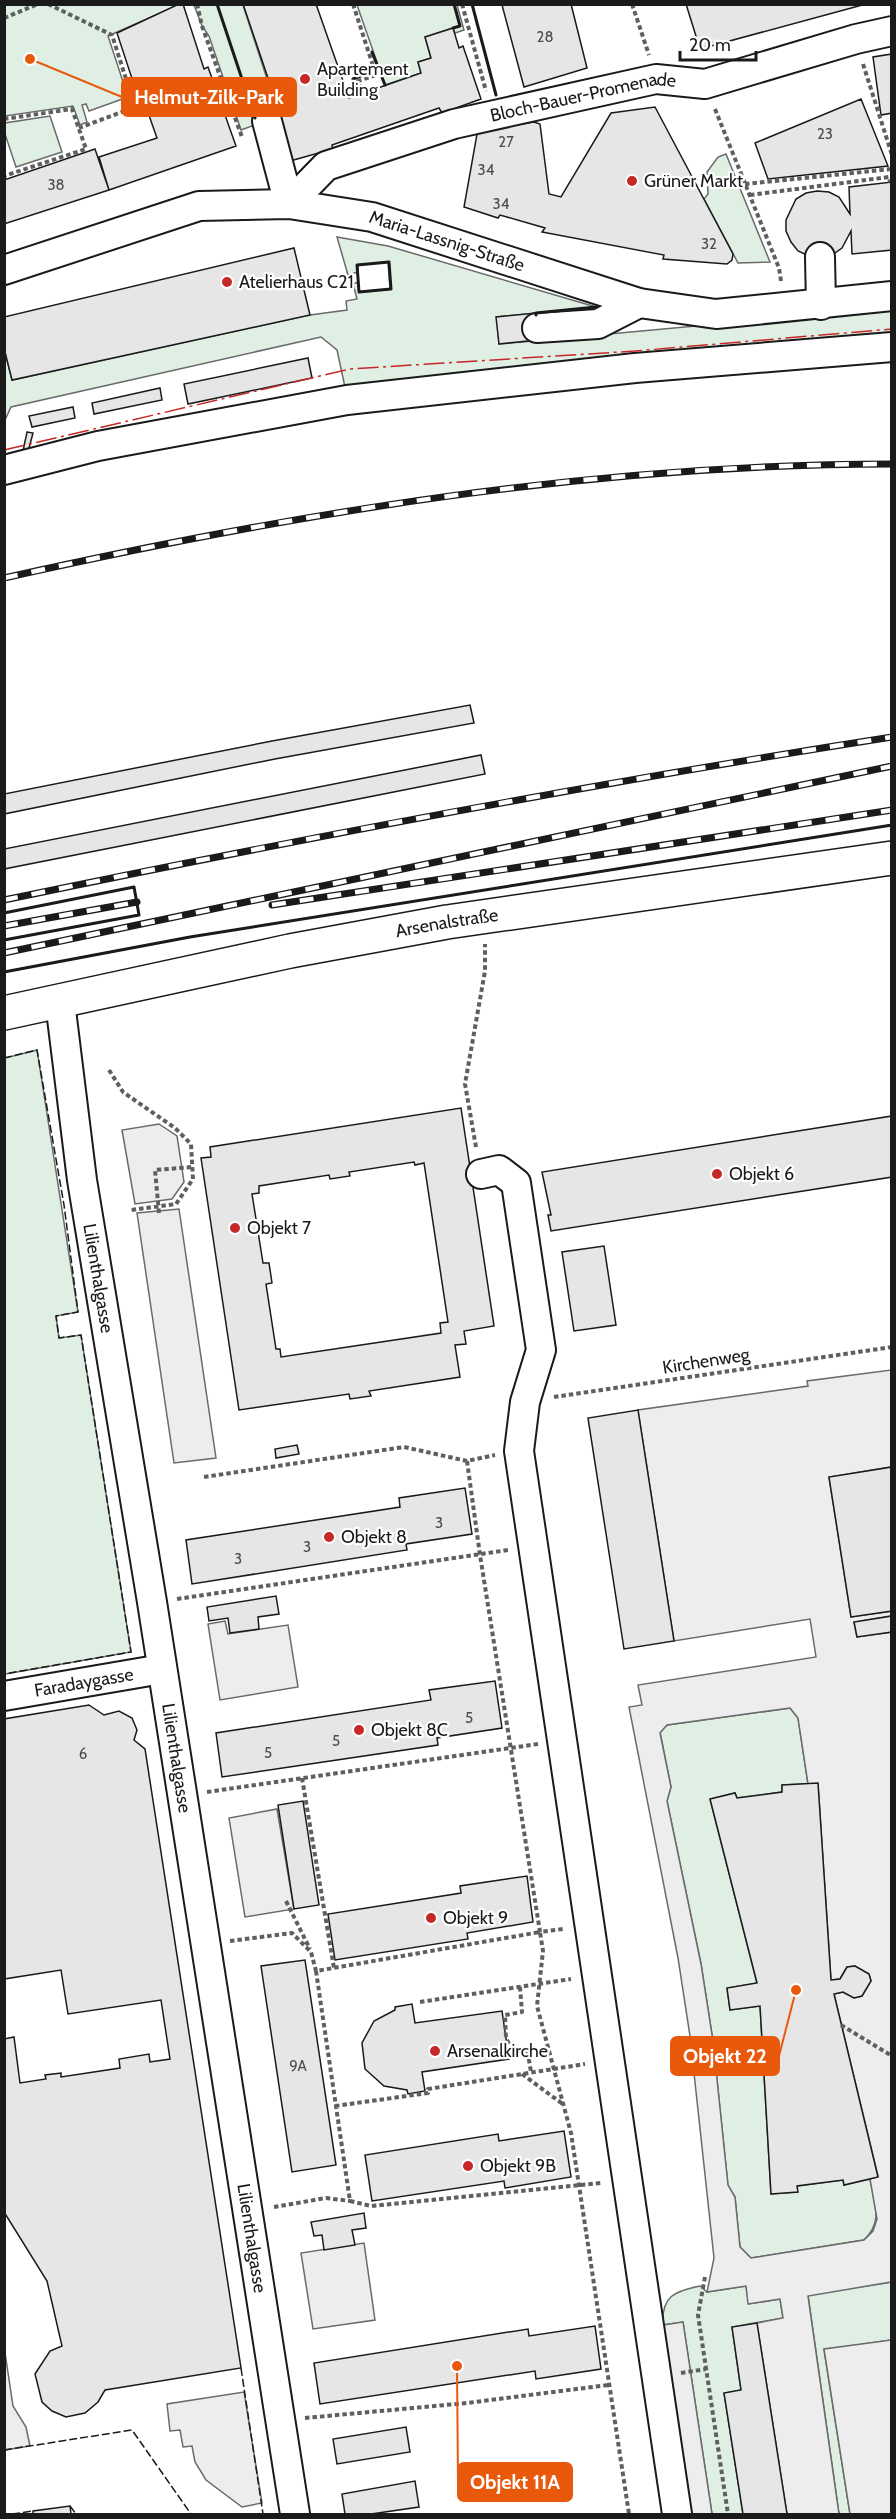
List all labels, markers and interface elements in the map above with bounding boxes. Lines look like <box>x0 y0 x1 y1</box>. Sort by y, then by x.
scale bar <box>680 24 756 62</box>
house number: 28 <box>537 28 553 46</box>
text: 20 m <box>689 34 731 56</box>
place label: Apartement Building <box>317 58 409 101</box>
street label: Bloch-Bauer-Promenade <box>488 68 677 127</box>
marker: Apartement Building <box>298 72 312 86</box>
callout: Helmut-Zilk-Park <box>122 78 296 116</box>
text: Helmut-Zilk-Park <box>134 85 284 109</box>
house number: 23 <box>817 125 833 143</box>
house number: 27 <box>498 133 514 151</box>
house number: 34 <box>478 161 495 179</box>
place label: Grüner Markt <box>644 170 743 192</box>
marker: Grüner Markt <box>625 174 639 188</box>
house number: 38 <box>47 176 65 194</box>
house number: 34 <box>493 195 510 213</box>
street label: Maria-Lassnig-Straße <box>367 206 527 276</box>
house number: 32 <box>701 235 717 253</box>
place label: Atelierhaus C21 <box>239 271 354 293</box>
marker: Atelierhaus C21 <box>220 275 234 289</box>
street label: Arsenalstraße <box>394 904 500 942</box>
place label: Objekt 6 <box>729 1163 794 1185</box>
marker: Objekt 6 <box>710 1167 724 1181</box>
place label: Objekt 7 <box>247 1217 311 1239</box>
marker: Objekt 7 <box>228 1221 242 1235</box>
street label: Lilienthalgasse <box>78 1222 118 1335</box>
street label: Kirchenweg <box>661 1343 752 1379</box>
house number: 3 <box>435 1514 443 1532</box>
place label: Objekt 8 <box>341 1526 407 1548</box>
marker: Objekt 8 <box>322 1530 336 1544</box>
house number: 3 <box>303 1538 311 1556</box>
house number: 3 <box>234 1550 242 1568</box>
street label: Faradaygasse <box>33 1663 135 1702</box>
street label: Lilienthalgasse <box>157 1702 196 1814</box>
house number: 5 <box>465 1709 473 1727</box>
place label: Objekt 8C <box>371 1719 448 1741</box>
marker: Objekt 8C <box>352 1723 366 1737</box>
house number: 5 <box>332 1732 340 1750</box>
house number: 5 <box>264 1744 272 1762</box>
house number: 6 <box>79 1745 87 1763</box>
place label: Objekt 9 <box>443 1907 508 1929</box>
marker: Objekt 9 <box>424 1911 438 1925</box>
callout: Objekt 22 <box>671 2037 779 2075</box>
place label: Arsenalkirche <box>447 2040 548 2062</box>
marker: Arsenalkirche <box>428 2044 442 2058</box>
text: Objekt 22 <box>683 2044 767 2068</box>
house number: 9A <box>289 2057 307 2075</box>
place label: Objekt 9B <box>480 2155 556 2177</box>
marker: Objekt 9B <box>461 2159 475 2173</box>
street label: Lilienthalgasse <box>232 2182 271 2294</box>
callout: Objekt 11A <box>458 2463 572 2501</box>
text: Objekt 11A <box>470 2470 560 2494</box>

